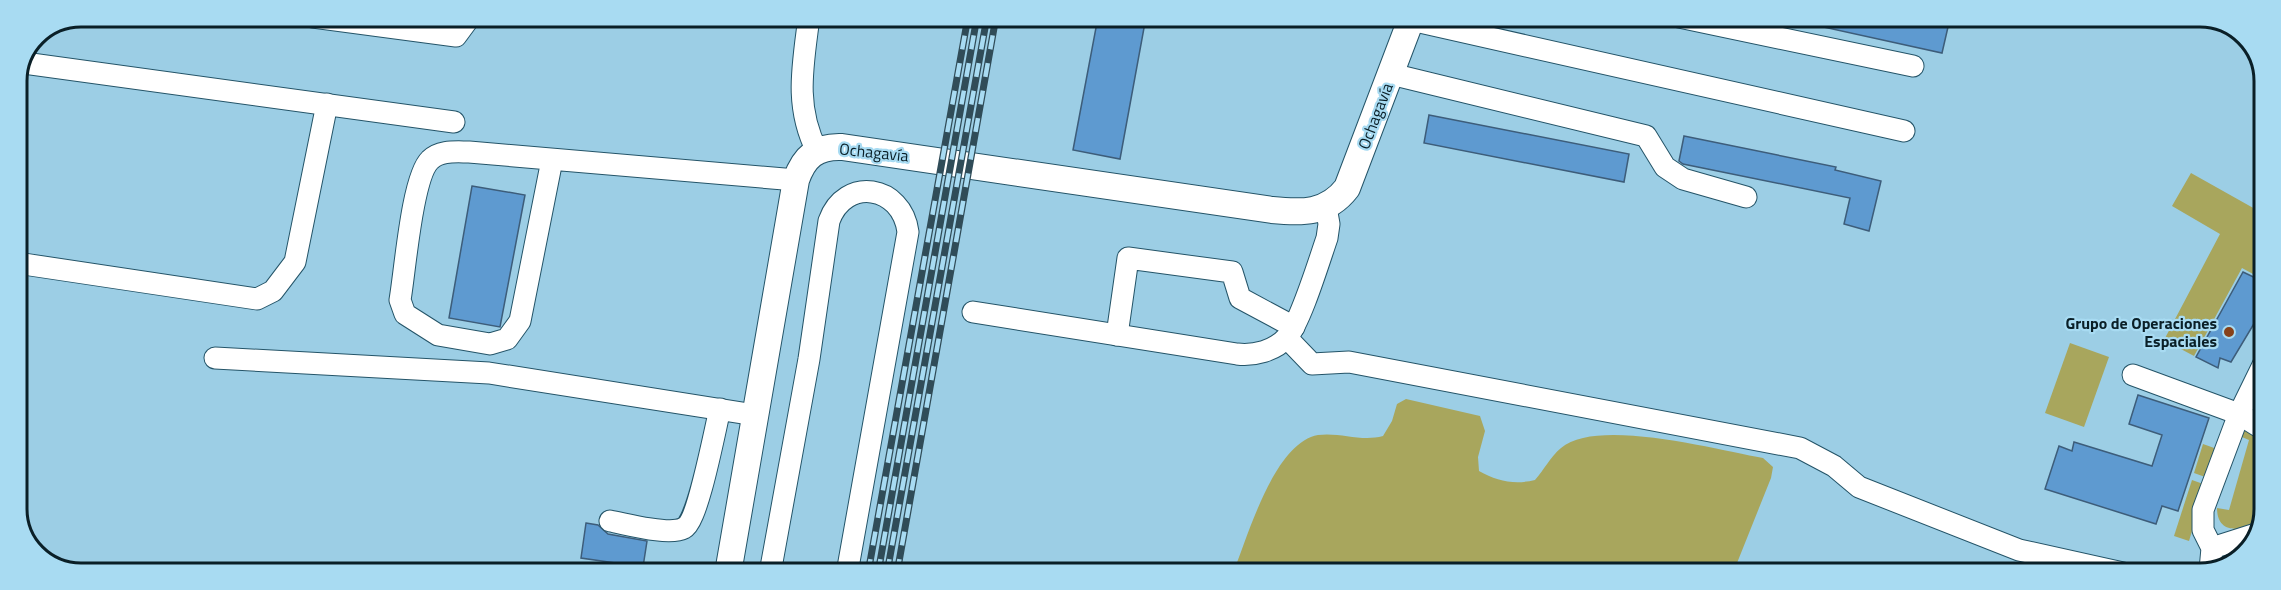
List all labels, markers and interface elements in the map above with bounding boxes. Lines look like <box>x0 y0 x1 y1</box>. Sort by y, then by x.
street label: Ochagavía <box>1351 79 1399 153</box>
street label: Ochagavía <box>838 136 910 168</box>
place label: Grupo de Operaciones Espaciales <box>2065 311 2217 353</box>
marker: Grupo de Operaciones Espaciales <box>2222 325 2236 339</box>

